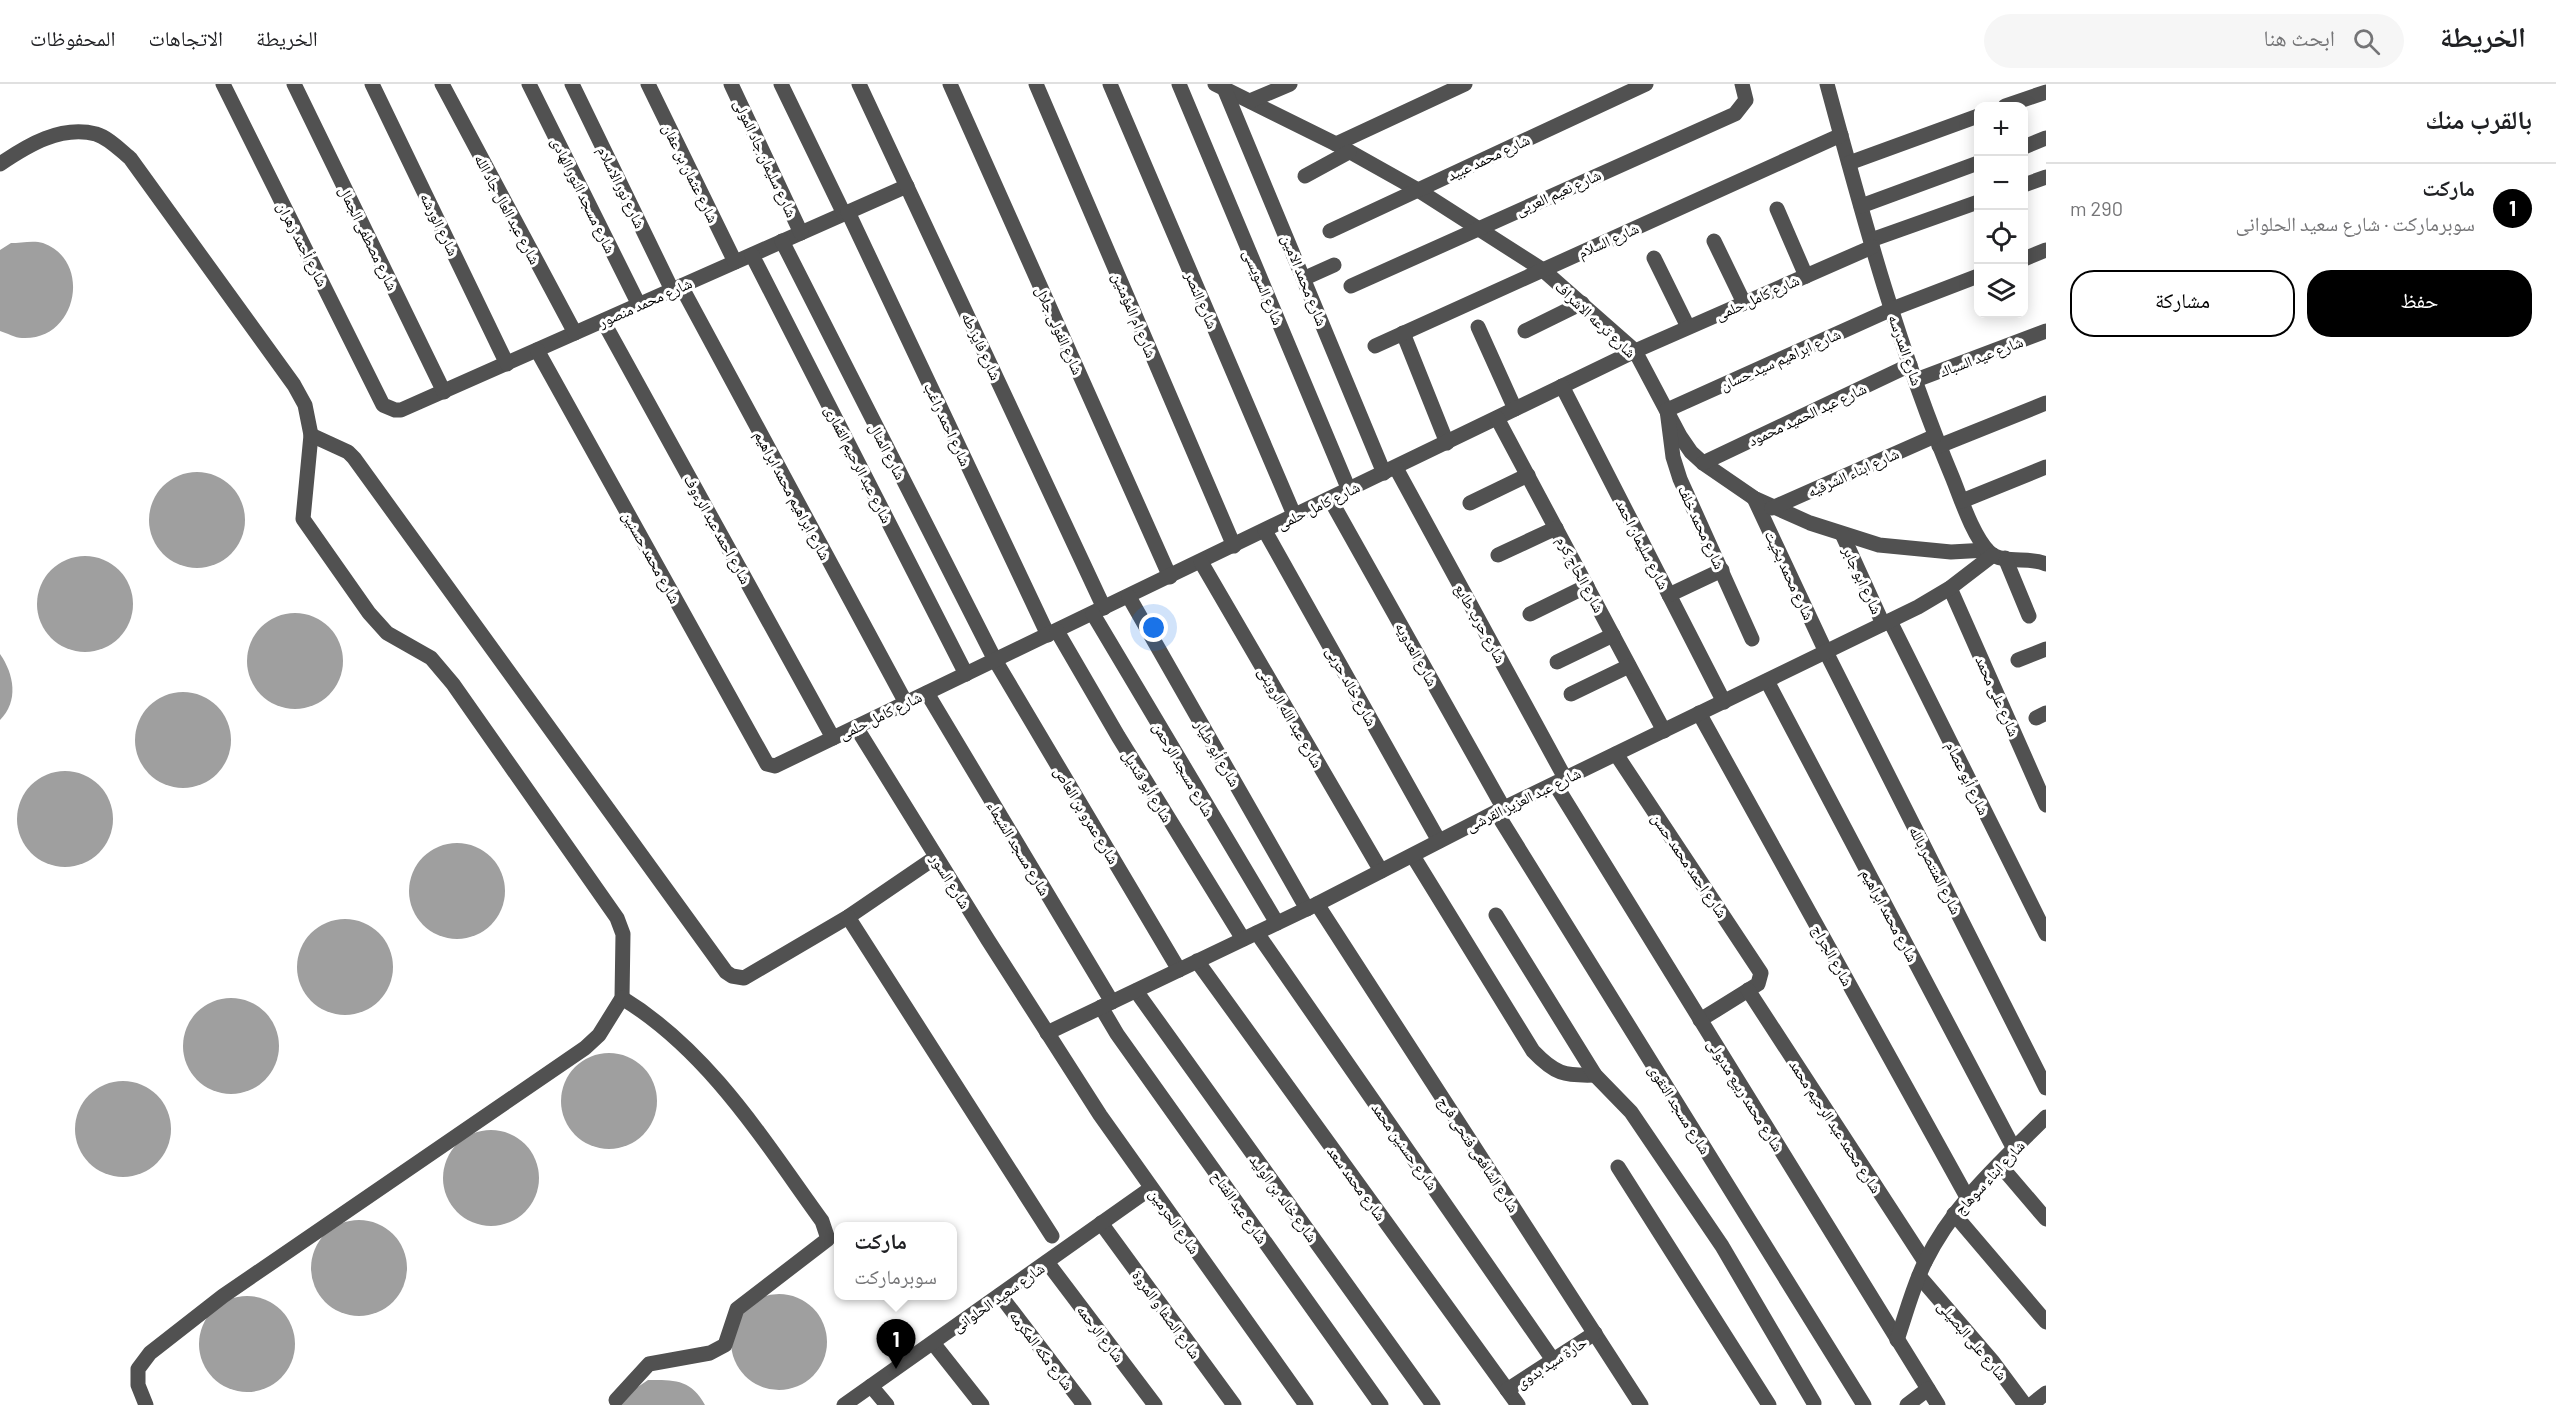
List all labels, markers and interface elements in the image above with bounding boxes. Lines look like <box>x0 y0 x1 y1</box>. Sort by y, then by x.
search box <box>1984 14 2404 68</box>
text: الخريطة <box>2440 19 2526 53</box>
text: ابحث هنا <box>2264 24 2335 50</box>
text: المحفوظات <box>30 25 115 50</box>
text: الاتجاهات <box>148 25 223 50</box>
text: الخريطة <box>256 25 318 50</box>
icon: search <box>2350 25 2383 58</box>
street label: شارع سليمان جاد المولى <box>729 96 801 221</box>
map controls <box>1974 102 2028 318</box>
button: + <box>1974 102 2028 156</box>
text: بالقرب منك <box>2425 103 2532 134</box>
street label: شارع عثمان بن عفان <box>657 120 723 227</box>
street label: شارع محمد عبيد <box>1444 130 1533 186</box>
street label: شارع مسجد النور الهادى <box>546 134 620 257</box>
street label: شارع نور الاسلام <box>593 143 650 232</box>
street label: شارع عبد العال جاد الله <box>470 151 545 268</box>
button: − <box>1974 156 2028 210</box>
street label: شارع نعيم العربى <box>1512 165 1604 221</box>
text: ماركت <box>2422 174 2475 200</box>
street label: شارع مصطفى الجمال <box>334 183 402 294</box>
street label: شارع الورشه <box>415 190 463 259</box>
text: 290 m <box>2070 196 2123 220</box>
text: 1 <box>2509 196 2516 220</box>
street label: شارع أحمد زهران <box>272 199 332 290</box>
button: locate <box>1974 210 2028 264</box>
text: سوبرماركت · شارع سعيد الحلوانى <box>2235 211 2475 235</box>
street label: شارع السلام <box>1575 219 1642 263</box>
street label: شارع محمد الامين <box>1277 232 1332 329</box>
street label: شارع السويسى <box>1238 246 1288 329</box>
button: layers <box>1974 264 2028 318</box>
street label: شارع النصر <box>1180 268 1222 332</box>
street label: شارع ام المؤمنين <box>1107 270 1161 361</box>
street label: شارع كامل حلمى <box>1712 270 1803 325</box>
button: مشاركة <box>2070 270 2295 337</box>
button: حفظ <box>2307 270 2532 337</box>
street label: شارع محمد منصور <box>595 273 695 333</box>
street label: شارع ترعه الاشراف <box>1551 277 1640 362</box>
street label: شارع الفولى جلال <box>1031 283 1088 378</box>
street label: شارع فايز طه <box>957 309 1006 384</box>
street label: شارع المدرسه <box>1884 312 1927 389</box>
street label: شارع ابراهيم سيد حسان <box>1717 324 1844 396</box>
street label: شارع عيد السباك <box>1937 332 2026 382</box>
street label: شارع احمد راغب <box>919 379 975 470</box>
street label: شارع عبد الحميد محمود <box>1745 379 1870 451</box>
street label: شارع عبد الرحيم القمارى <box>820 402 897 527</box>
street label: شارع المنال <box>864 419 910 484</box>
street label: شارع ابراهيم محمد ابراهيم <box>749 427 835 564</box>
street label: شارع ابناء الشرقيه <box>1804 444 1902 502</box>
street label: شارع احمد عبد الرءوف <box>679 471 756 588</box>
street label: شارع كامل حلمى <box>1274 477 1363 535</box>
street label: شارع محمد خلف <box>1673 482 1729 573</box>
street label: شارع سليمان احمد <box>1611 496 1673 593</box>
street label: شارع محمد حسنين <box>617 508 685 607</box>
street label: شارع محمد بخيت <box>1760 528 1819 623</box>
street label: شارع الحاج كرم <box>1552 533 1609 616</box>
street label: شارع ابو جابر <box>1837 542 1887 618</box>
street label: شارع حرب طايع <box>1450 580 1510 667</box>
your location <box>1139 613 1168 642</box>
street label: شارع العدويه <box>1390 619 1442 690</box>
street label: شارع خالد حربى <box>1321 643 1381 730</box>
street label: شارع على محمد <box>1970 653 2024 740</box>
street label: شارع عبد الله الروينى <box>1253 663 1327 772</box>
street label: شارع كامل حلمى <box>836 687 925 745</box>
street label: شارع أبو طيار <box>1189 716 1244 791</box>
street label: شارع مسجد الرحمن <box>1148 719 1218 820</box>
street label: شارع أبو عصام <box>1941 738 1994 819</box>
street label: شارع أبو قنديل <box>1118 747 1177 827</box>
street label: شارع عمرو بن العاص <box>1049 763 1123 868</box>
street label: شارع عبد العزيز القرشى <box>1463 763 1584 836</box>
street label: شارع مسجد الشيماء <box>982 797 1054 900</box>
street label: شارع احمد محمد حسن <box>1647 809 1732 922</box>
street label: شارع المنتصر بالله <box>1904 823 1966 918</box>
street label: شارع السور <box>925 850 975 913</box>
street label: شارع محمد ابراهيم <box>1856 865 1922 966</box>
street label: شارع الجراج <box>1807 921 1857 990</box>
street label: شارع محمد ربيع مدبولى <box>1703 1036 1788 1156</box>
street label: شارع محمد عبد الرحيم محمد <box>1784 1056 1886 1197</box>
street label: شارع مسجد التقوى <box>1643 1061 1715 1158</box>
street label: شارع الشافعى فتحى فرج <box>1433 1093 1523 1217</box>
street label: شارع حسنين محمد <box>1367 1099 1442 1194</box>
street label: شارع ابناء سوهاج <box>1950 1136 2029 1219</box>
street label: شارع محمد سعد <box>1322 1142 1390 1225</box>
street label: شارع خالد بن الوليد <box>1245 1151 1322 1246</box>
street label: شارع عبد الفتاح <box>1207 1167 1272 1248</box>
street label: شارع الحرمين <box>1144 1185 1204 1258</box>
popup <box>834 1222 957 1300</box>
text: ماركت <box>854 1227 907 1253</box>
street label: شارع سعيد الحلوانى <box>948 1258 1049 1337</box>
text: سوبرماركت <box>854 1264 937 1288</box>
street label: شارع الصفا و المروة <box>1127 1266 1205 1363</box>
street label: شارع على البصيلى <box>1933 1297 2012 1385</box>
street label: شارع الرحمه <box>1072 1301 1128 1366</box>
street label: شارع مكه المكرمه <box>1005 1307 1078 1394</box>
pin: 1 <box>876 1320 916 1369</box>
street label: حارة سيد بدوى <box>1512 1332 1591 1393</box>

